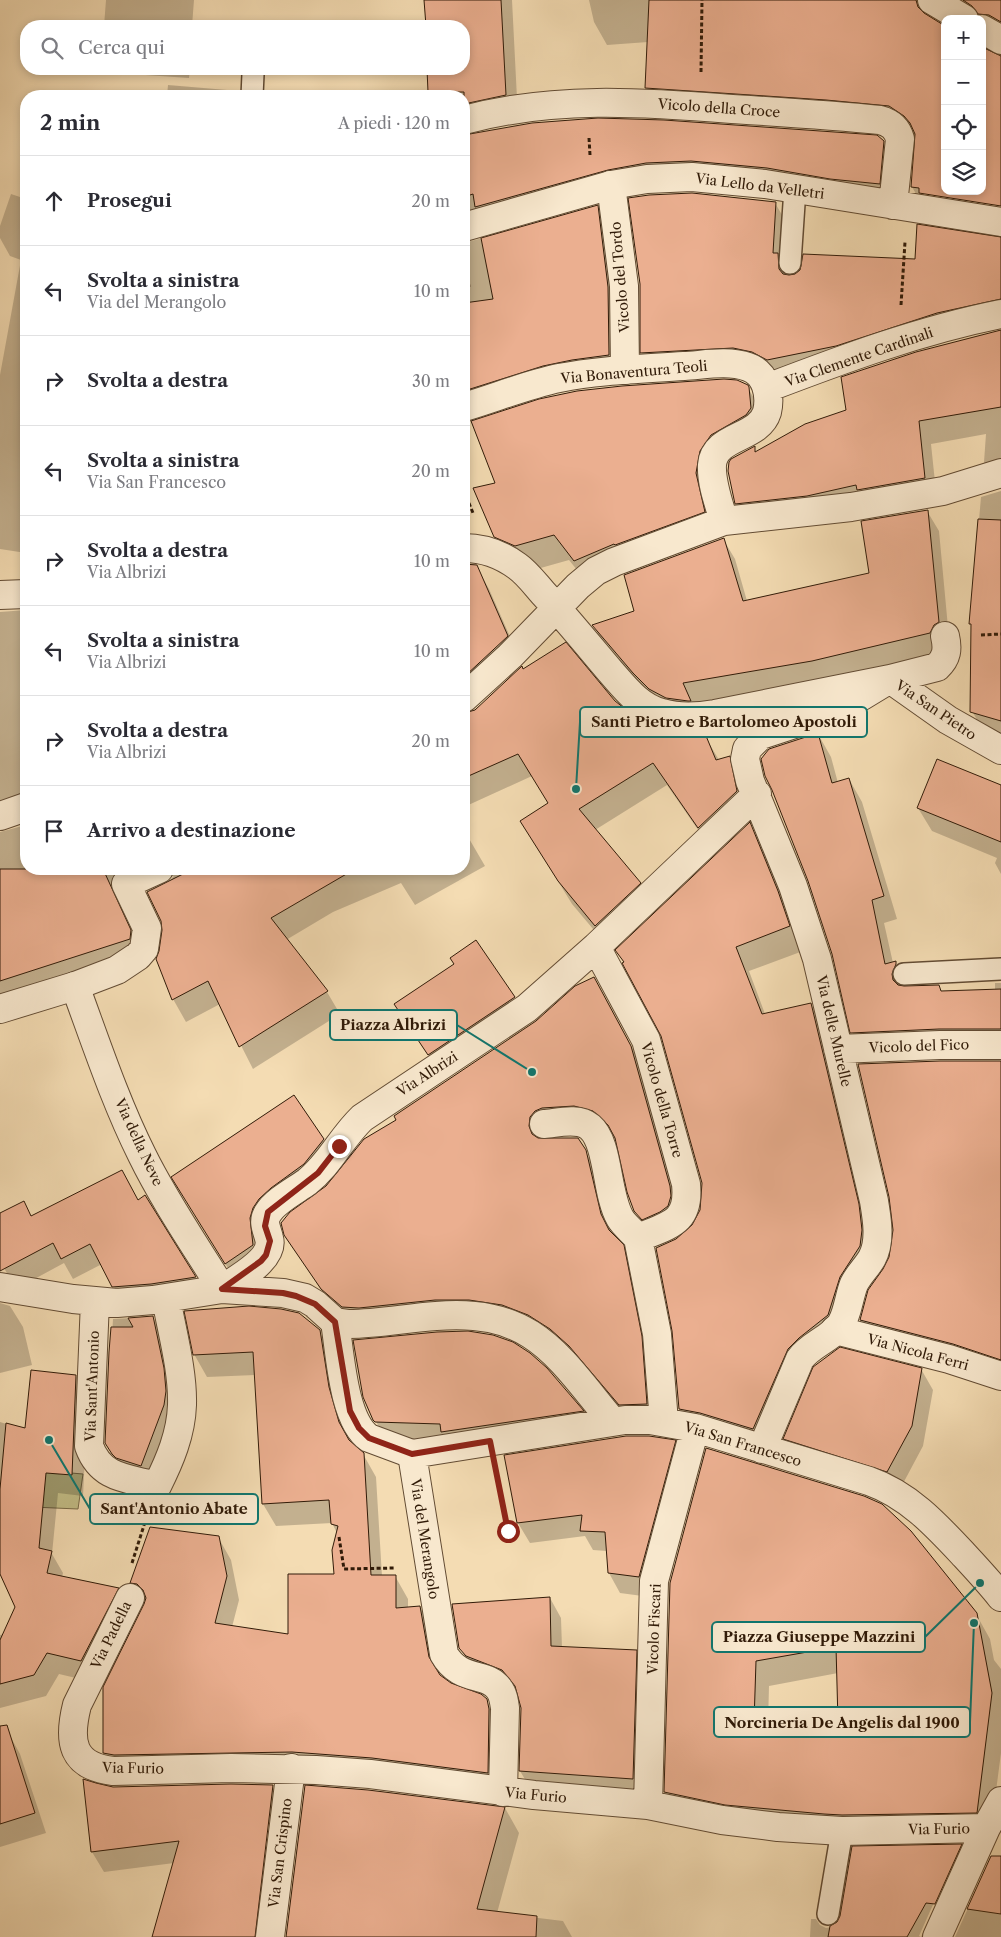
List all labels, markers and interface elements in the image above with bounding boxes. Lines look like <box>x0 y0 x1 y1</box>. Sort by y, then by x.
map controls <box>941 15 986 195</box>
button: + <box>941 15 986 60</box>
search box <box>20 20 470 75</box>
icon: search <box>38 34 66 62</box>
text: Cerca qui <box>78 36 165 59</box>
button: − <box>941 60 986 105</box>
street label: Vicolo della Croce <box>656 95 781 121</box>
button: locate <box>941 105 986 150</box>
text: 2 min <box>40 110 100 135</box>
text: A piedi · 120 m <box>338 113 450 133</box>
button: layers <box>941 150 986 195</box>
street label: Via Lello da Velletri <box>693 169 826 203</box>
icon: ahead <box>40 187 68 215</box>
text: Prosegui <box>87 189 172 212</box>
text: 20 m <box>411 191 450 211</box>
street label: Vicolo del Tordo <box>606 221 634 334</box>
text: Svolta a sinistra <box>87 269 240 292</box>
icon: left <box>40 277 68 305</box>
text: 10 m <box>414 281 450 301</box>
text: Via del Merangolo <box>87 292 226 312</box>
street label: Via Clemente Cardinali <box>782 323 935 391</box>
street label: Via Bonaventura Teoli <box>559 357 708 387</box>
icon: right <box>40 367 68 395</box>
text: Svolta a destra <box>87 369 228 392</box>
text: 30 m <box>412 371 450 391</box>
text: Svolta a sinistra <box>87 449 240 472</box>
icon: left <box>40 457 68 485</box>
text: 20 m <box>411 461 450 481</box>
text: Via San Francesco <box>87 472 226 492</box>
text: Svolta a destra <box>87 539 228 562</box>
icon: right <box>40 547 68 575</box>
text: 10 m <box>414 551 450 571</box>
text: Via Albrizi <box>87 562 166 582</box>
text: Svolta a sinistra <box>87 629 240 652</box>
icon: left <box>40 637 68 665</box>
text: 10 m <box>414 641 450 661</box>
text: Via Albrizi <box>87 652 166 672</box>
street label: Via San Pietro <box>891 676 980 744</box>
callout: Santi Pietro e Bartolomeo Apostoli <box>580 707 867 737</box>
text: Santi Pietro e Bartolomeo Apostoli <box>591 712 858 731</box>
text: Svolta a destra <box>87 719 228 742</box>
icon: right <box>40 727 68 755</box>
text: 20 m <box>411 731 450 751</box>
text: Via Albrizi <box>87 742 166 762</box>
icon: arrive <box>40 817 68 845</box>
text: Arrivo a destinazione <box>87 819 296 842</box>
street label: Via delle Murelle <box>812 973 856 1089</box>
callout: Piazza Albrizi <box>330 1010 457 1040</box>
text: Piazza Albrizi <box>340 1015 447 1034</box>
street label: Vicolo del Fico <box>868 1035 969 1057</box>
street label: Vicolo della Torre <box>637 1039 687 1160</box>
street label: Via Albrizi <box>392 1048 461 1101</box>
street label: Via della Neve <box>110 1094 167 1189</box>
route end <box>328 1135 351 1158</box>
street label: Via Sant'Antonio <box>81 1330 103 1443</box>
street label: Via Nicola Ferri <box>864 1330 971 1374</box>
street label: Via San Francesco <box>681 1417 804 1470</box>
street label: Via del Merangolo <box>406 1476 443 1601</box>
callout: Sant'Antonio Abate <box>90 1494 258 1524</box>
text: Sant'Antonio Abate <box>100 1499 248 1518</box>
route start <box>497 1520 520 1543</box>
street label: Vicolo Fiscari <box>643 1583 665 1676</box>
street label: Via Padella <box>86 1597 136 1673</box>
callout: Piazza Giuseppe Mazzini <box>712 1622 925 1652</box>
text: Piazza Giuseppe Mazzini <box>723 1627 916 1646</box>
callout: Norcineria De Angelis dal 1900 <box>714 1707 970 1737</box>
text: Norcineria De Angelis dal 1900 <box>724 1713 960 1732</box>
street label: Via Furio <box>101 1758 164 1778</box>
street label: Via Furio <box>503 1783 568 1807</box>
street label: Via San Crispino <box>264 1797 296 1910</box>
street label: Via Furio <box>907 1819 970 1839</box>

